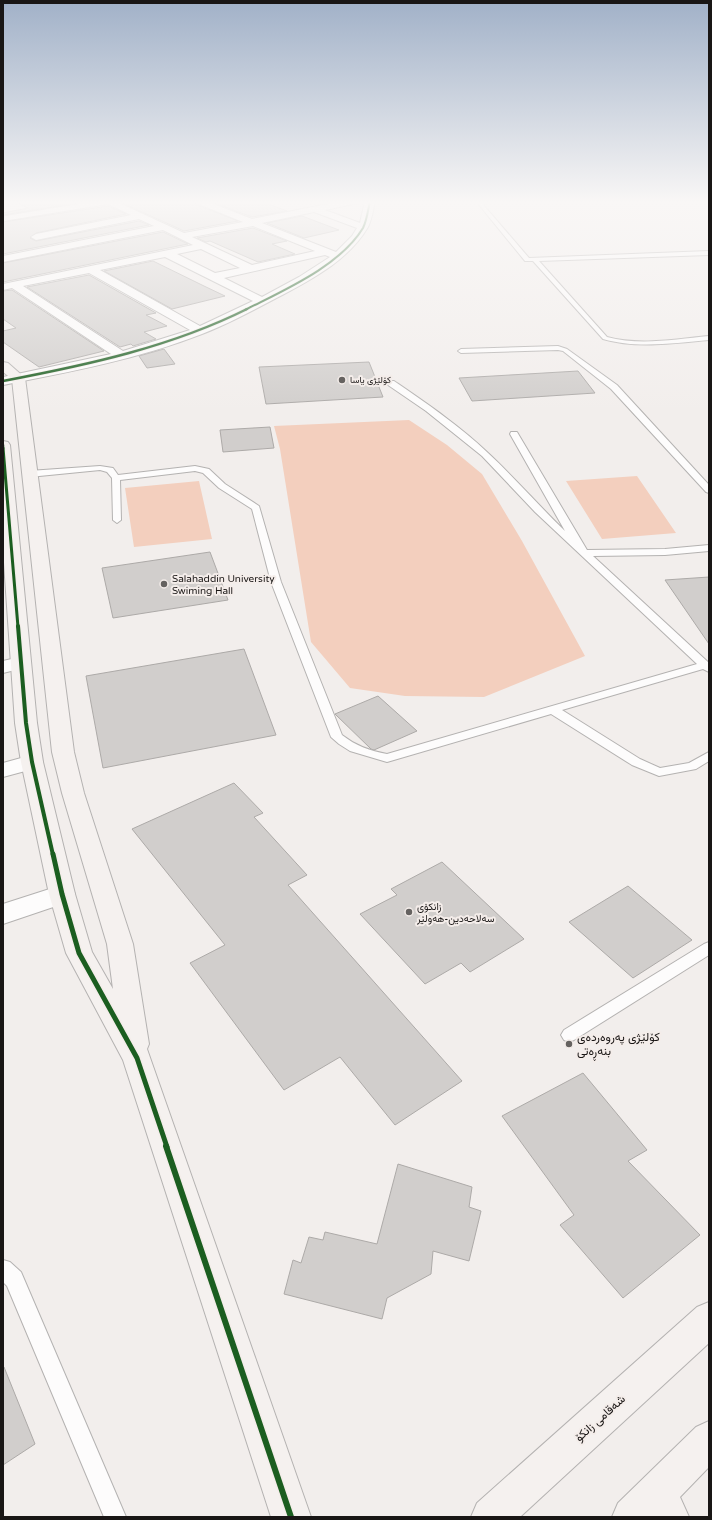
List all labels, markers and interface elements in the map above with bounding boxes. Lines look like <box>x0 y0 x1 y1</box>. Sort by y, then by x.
marker: کۆلێژی یاسا <box>337 375 347 385</box>
place label: کۆلێژی یاسا <box>350 375 391 386</box>
place label: Salahaddin University Swiming Hall <box>172 573 275 597</box>
marker: Salahaddin University Swiming Hall <box>159 579 169 589</box>
place label: زانکۆی سەلاحەدین-هەولێر <box>416 901 495 925</box>
marker: زانکۆی سەلاحەدین-هەولێر <box>404 907 414 917</box>
place label: کۆلێژی پەروەردەی بنەڕەتی <box>577 1030 660 1061</box>
marker: کۆلێژی پەروەردەی بنەڕەتی <box>564 1039 574 1049</box>
street label: شەقامی زانکۆ <box>572 1392 629 1445</box>

